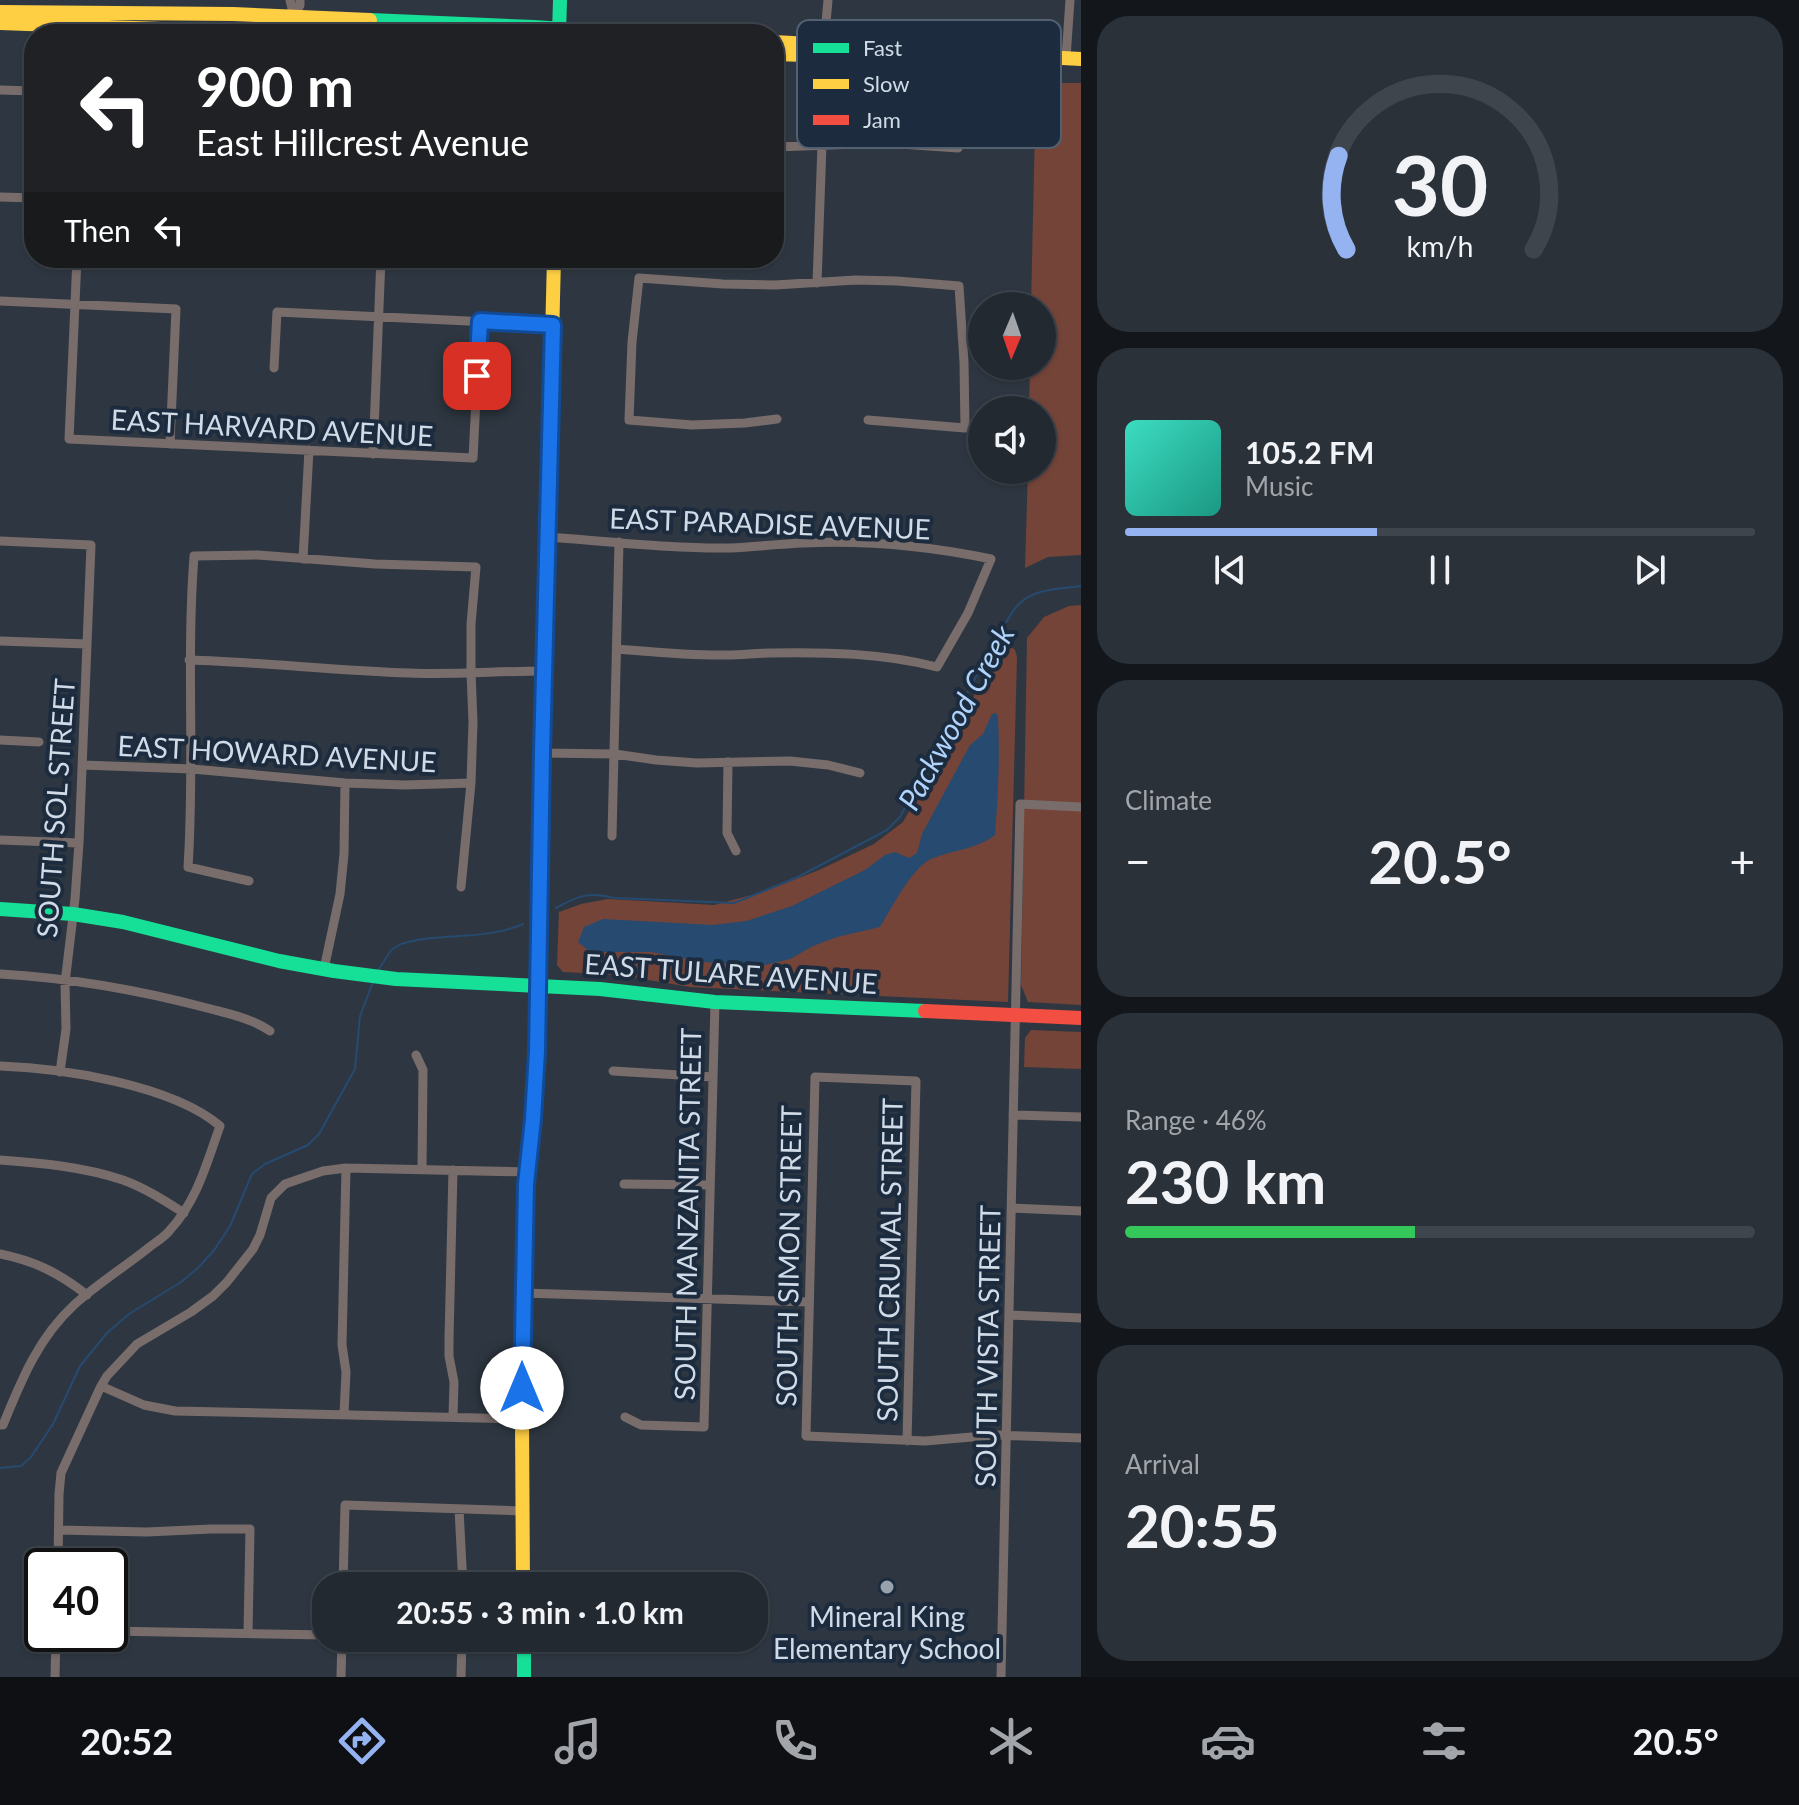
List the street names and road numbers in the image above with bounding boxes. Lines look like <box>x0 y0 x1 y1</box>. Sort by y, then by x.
street label: EAST HARVARD AVENUE <box>110 402 434 452</box>
street label: EAST PARADISE AVENUE <box>609 500 931 546</box>
street label: SOUTH SOL STREET <box>29 677 81 939</box>
street label: EAST HOWARD AVENUE <box>117 728 437 778</box>
street label: EAST TULARE AVENUE <box>583 946 879 1000</box>
street label: SOUTH MANZANITA STREET <box>667 1027 707 1401</box>
street label: SOUTH CRUMAL STREET <box>869 1097 909 1422</box>
street label: SOUTH SIMON STREET <box>768 1105 808 1407</box>
street label: SOUTH VISTA STREET <box>968 1204 1006 1487</box>

